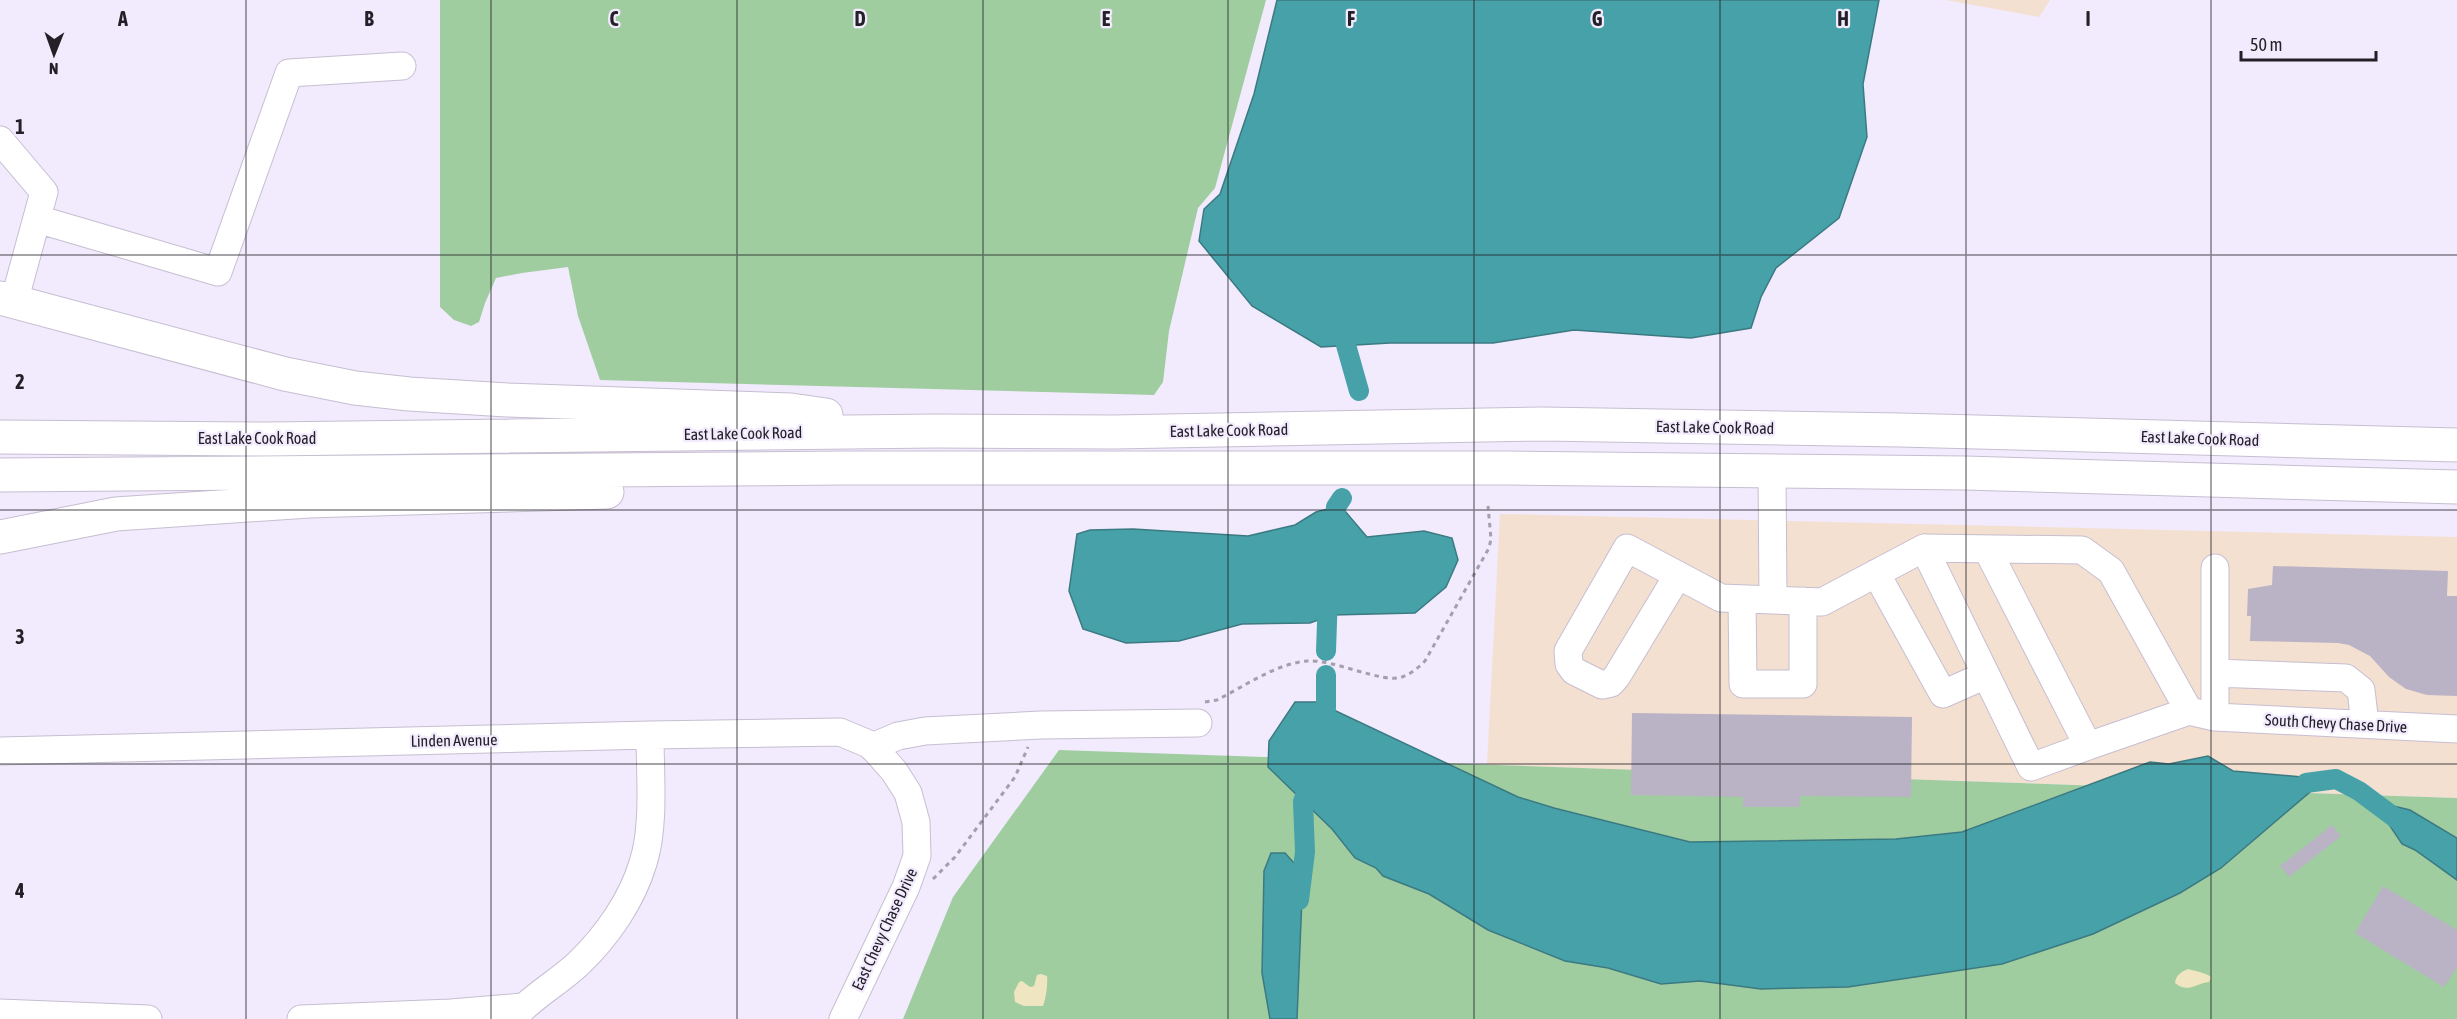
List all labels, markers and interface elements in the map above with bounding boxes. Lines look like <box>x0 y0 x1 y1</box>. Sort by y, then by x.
text: A <box>117 7 128 30</box>
text: B <box>364 7 374 30</box>
text: C <box>610 7 619 30</box>
text: D <box>854 7 866 30</box>
text: E <box>1102 7 1111 30</box>
text: F <box>1347 7 1355 30</box>
text: G <box>1592 7 1603 30</box>
text: H <box>1837 7 1849 30</box>
text: I <box>2085 7 2091 30</box>
north arrow <box>24 24 84 84</box>
scale bar <box>2241 24 2376 62</box>
text: 50 m <box>2250 34 2282 55</box>
text: N <box>49 60 59 78</box>
text: 1 <box>15 115 25 138</box>
text: 2 <box>15 370 25 393</box>
street label: East Lake Cook Road <box>1656 417 1774 437</box>
street label: East Lake Cook Road <box>1170 420 1288 440</box>
street label: East Lake Cook Road <box>684 423 802 443</box>
street label: East Lake Cook Road <box>2140 427 2260 449</box>
street label: East Lake Cook Road <box>198 429 316 447</box>
text: 3 <box>15 625 25 648</box>
street label: South Chevy Chase Drive <box>2264 710 2408 737</box>
street label: Linden Avenue <box>410 730 498 750</box>
street label: East Chevy Chase Drive <box>848 865 921 993</box>
text: 4 <box>14 879 25 902</box>

